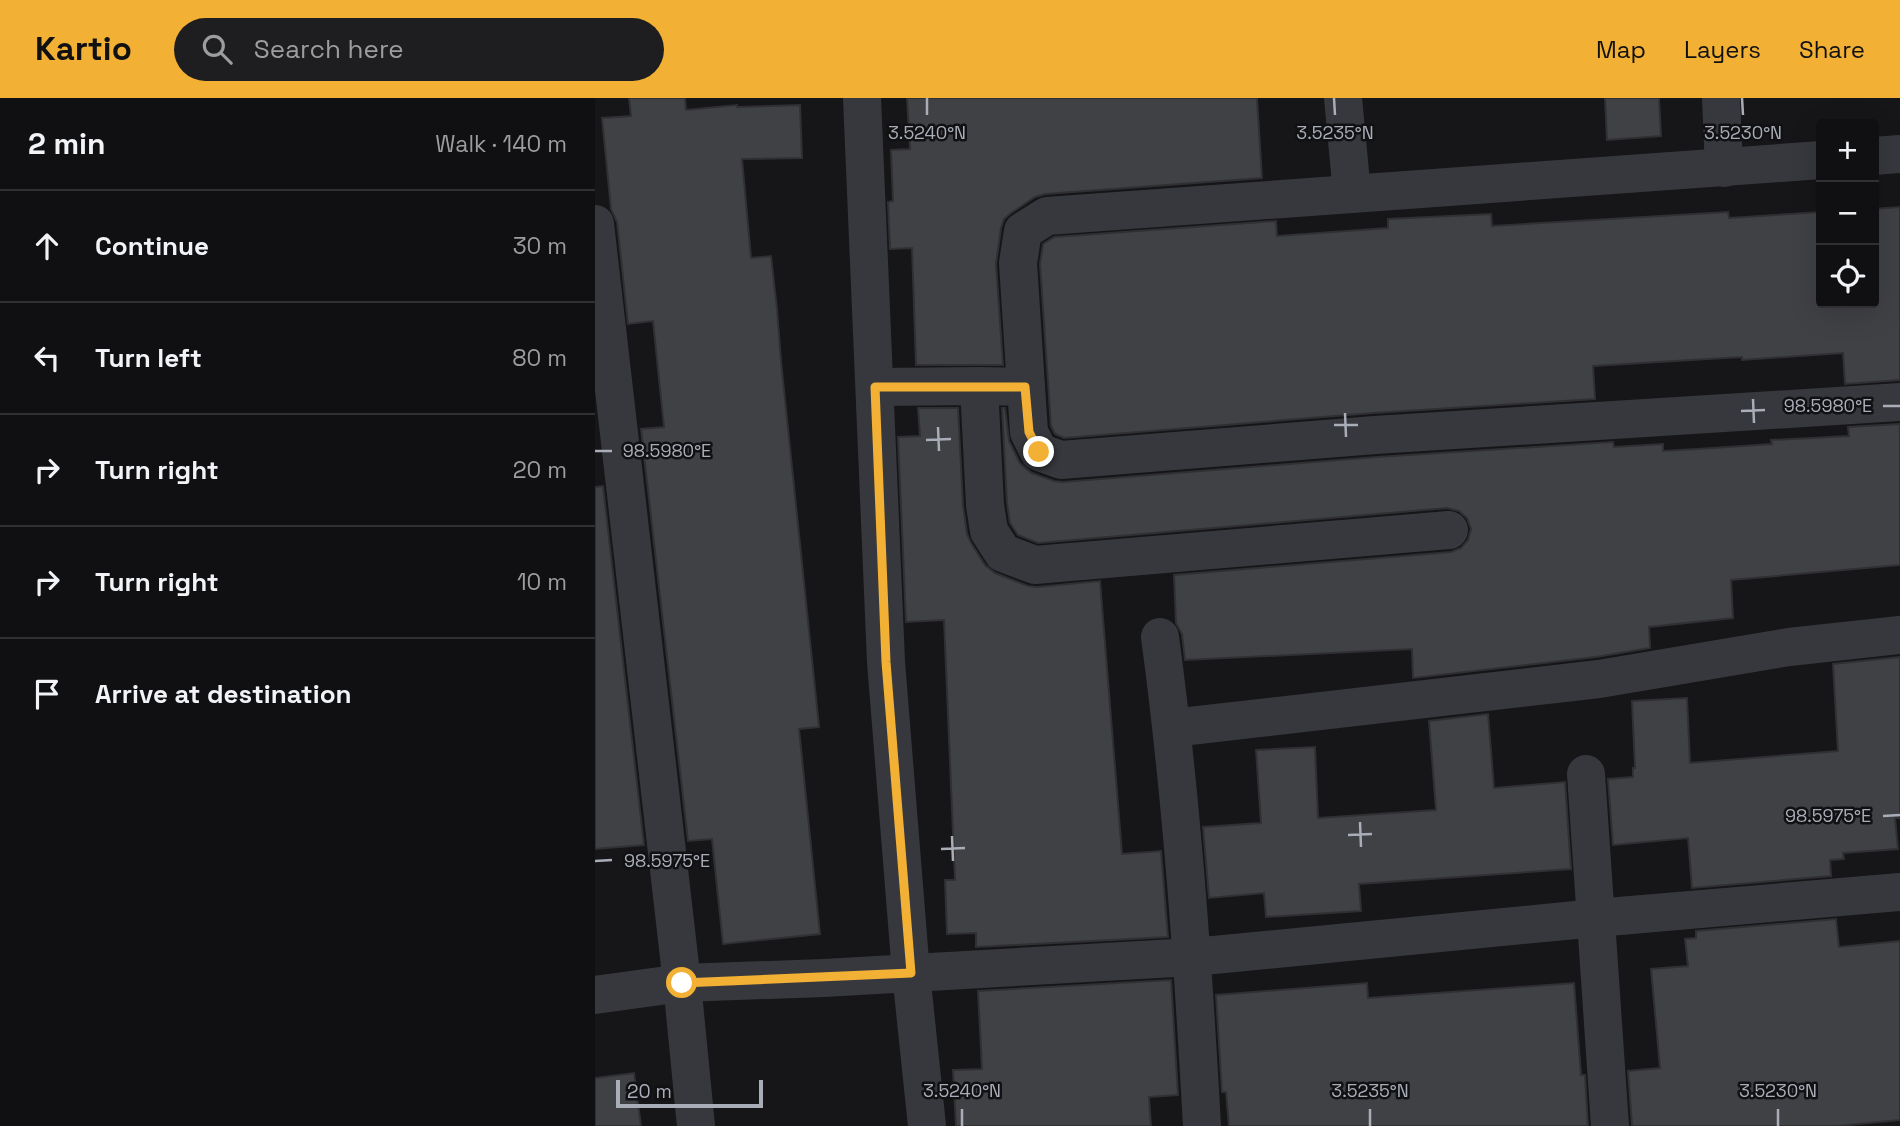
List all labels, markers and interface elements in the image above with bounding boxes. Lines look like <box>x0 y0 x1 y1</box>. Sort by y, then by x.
search box <box>174 18 664 81</box>
text: Kartio <box>35 28 132 70</box>
icon: search <box>198 30 236 68</box>
text: Search here <box>254 32 404 66</box>
text: Map <box>1596 34 1646 65</box>
text: Layers <box>1684 34 1761 65</box>
text: Share <box>1799 34 1865 65</box>
map controls <box>1816 119 1879 308</box>
button: + <box>1816 119 1879 182</box>
text: 3.5240°N <box>888 121 966 144</box>
text: 3.5235°N <box>1296 121 1374 144</box>
text: 3.5230°N <box>1704 121 1782 144</box>
text: 2 min <box>28 124 106 163</box>
text: Walk · 140 m <box>435 129 567 159</box>
button: − <box>1816 182 1879 245</box>
icon: ahead <box>28 227 66 265</box>
text: Continue <box>95 229 209 263</box>
text: 30 m <box>513 231 567 261</box>
button: locate <box>1816 245 1879 308</box>
icon: left <box>28 339 66 377</box>
text: Turn left <box>95 341 202 375</box>
text: 80 m <box>512 343 567 373</box>
text: 98.5980°E <box>1784 394 1872 417</box>
route end <box>1023 436 1054 467</box>
text: 98.5980°E <box>623 439 711 462</box>
icon: right <box>28 451 66 489</box>
text: Turn right <box>95 453 219 487</box>
text: 20 m <box>513 455 567 485</box>
icon: right <box>28 563 66 601</box>
text: Turn right <box>95 565 219 599</box>
text: 10 m <box>517 567 567 597</box>
icon: arrive <box>28 675 66 713</box>
text: Arrive at destination <box>95 677 352 711</box>
text: 98.5975°E <box>1785 804 1871 827</box>
text: 98.5975°E <box>624 849 710 872</box>
route start <box>666 967 697 998</box>
scale bar <box>616 1077 763 1109</box>
text: 20 m <box>627 1079 672 1104</box>
text: 3.5240°N <box>923 1079 1001 1102</box>
text: 3.5235°N <box>1331 1079 1409 1102</box>
text: 3.5230°N <box>1739 1079 1817 1102</box>

